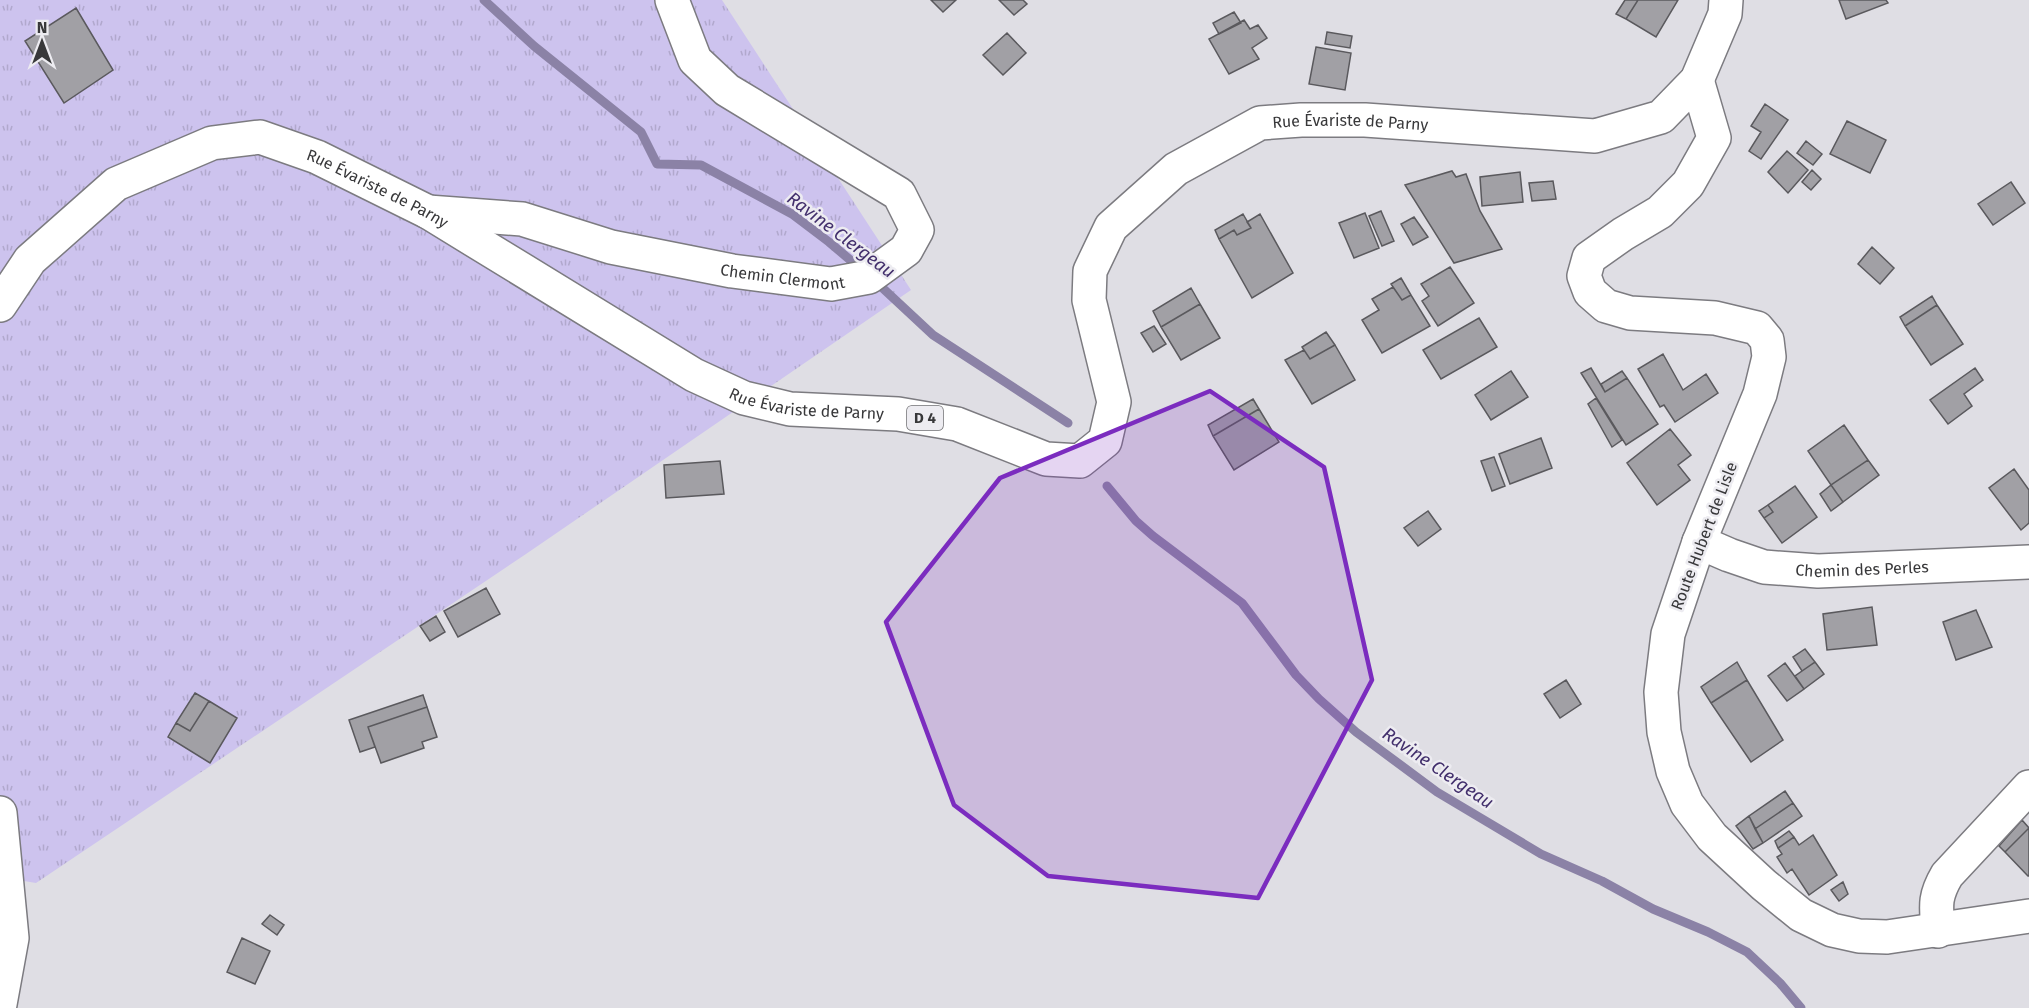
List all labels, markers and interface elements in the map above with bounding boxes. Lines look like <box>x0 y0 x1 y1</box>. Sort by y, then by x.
north arrow <box>12 12 72 72</box>
text: N <box>37 18 47 37</box>
street label: Rue Évariste de Parny <box>1272 110 1429 134</box>
street label: Rue Évariste de Parny <box>304 145 452 232</box>
water label: Ravine Clergeau <box>783 187 899 283</box>
street label: Chemin Clermont <box>719 259 847 294</box>
street label: Rue Évariste de Parny <box>726 383 884 423</box>
road number: D 4 <box>907 406 943 430</box>
street label: Route Hubert de Lisle <box>1667 459 1741 613</box>
street label: Chemin des Perles <box>1795 557 1929 581</box>
water label: Ravine Clergeau <box>1378 723 1498 813</box>

